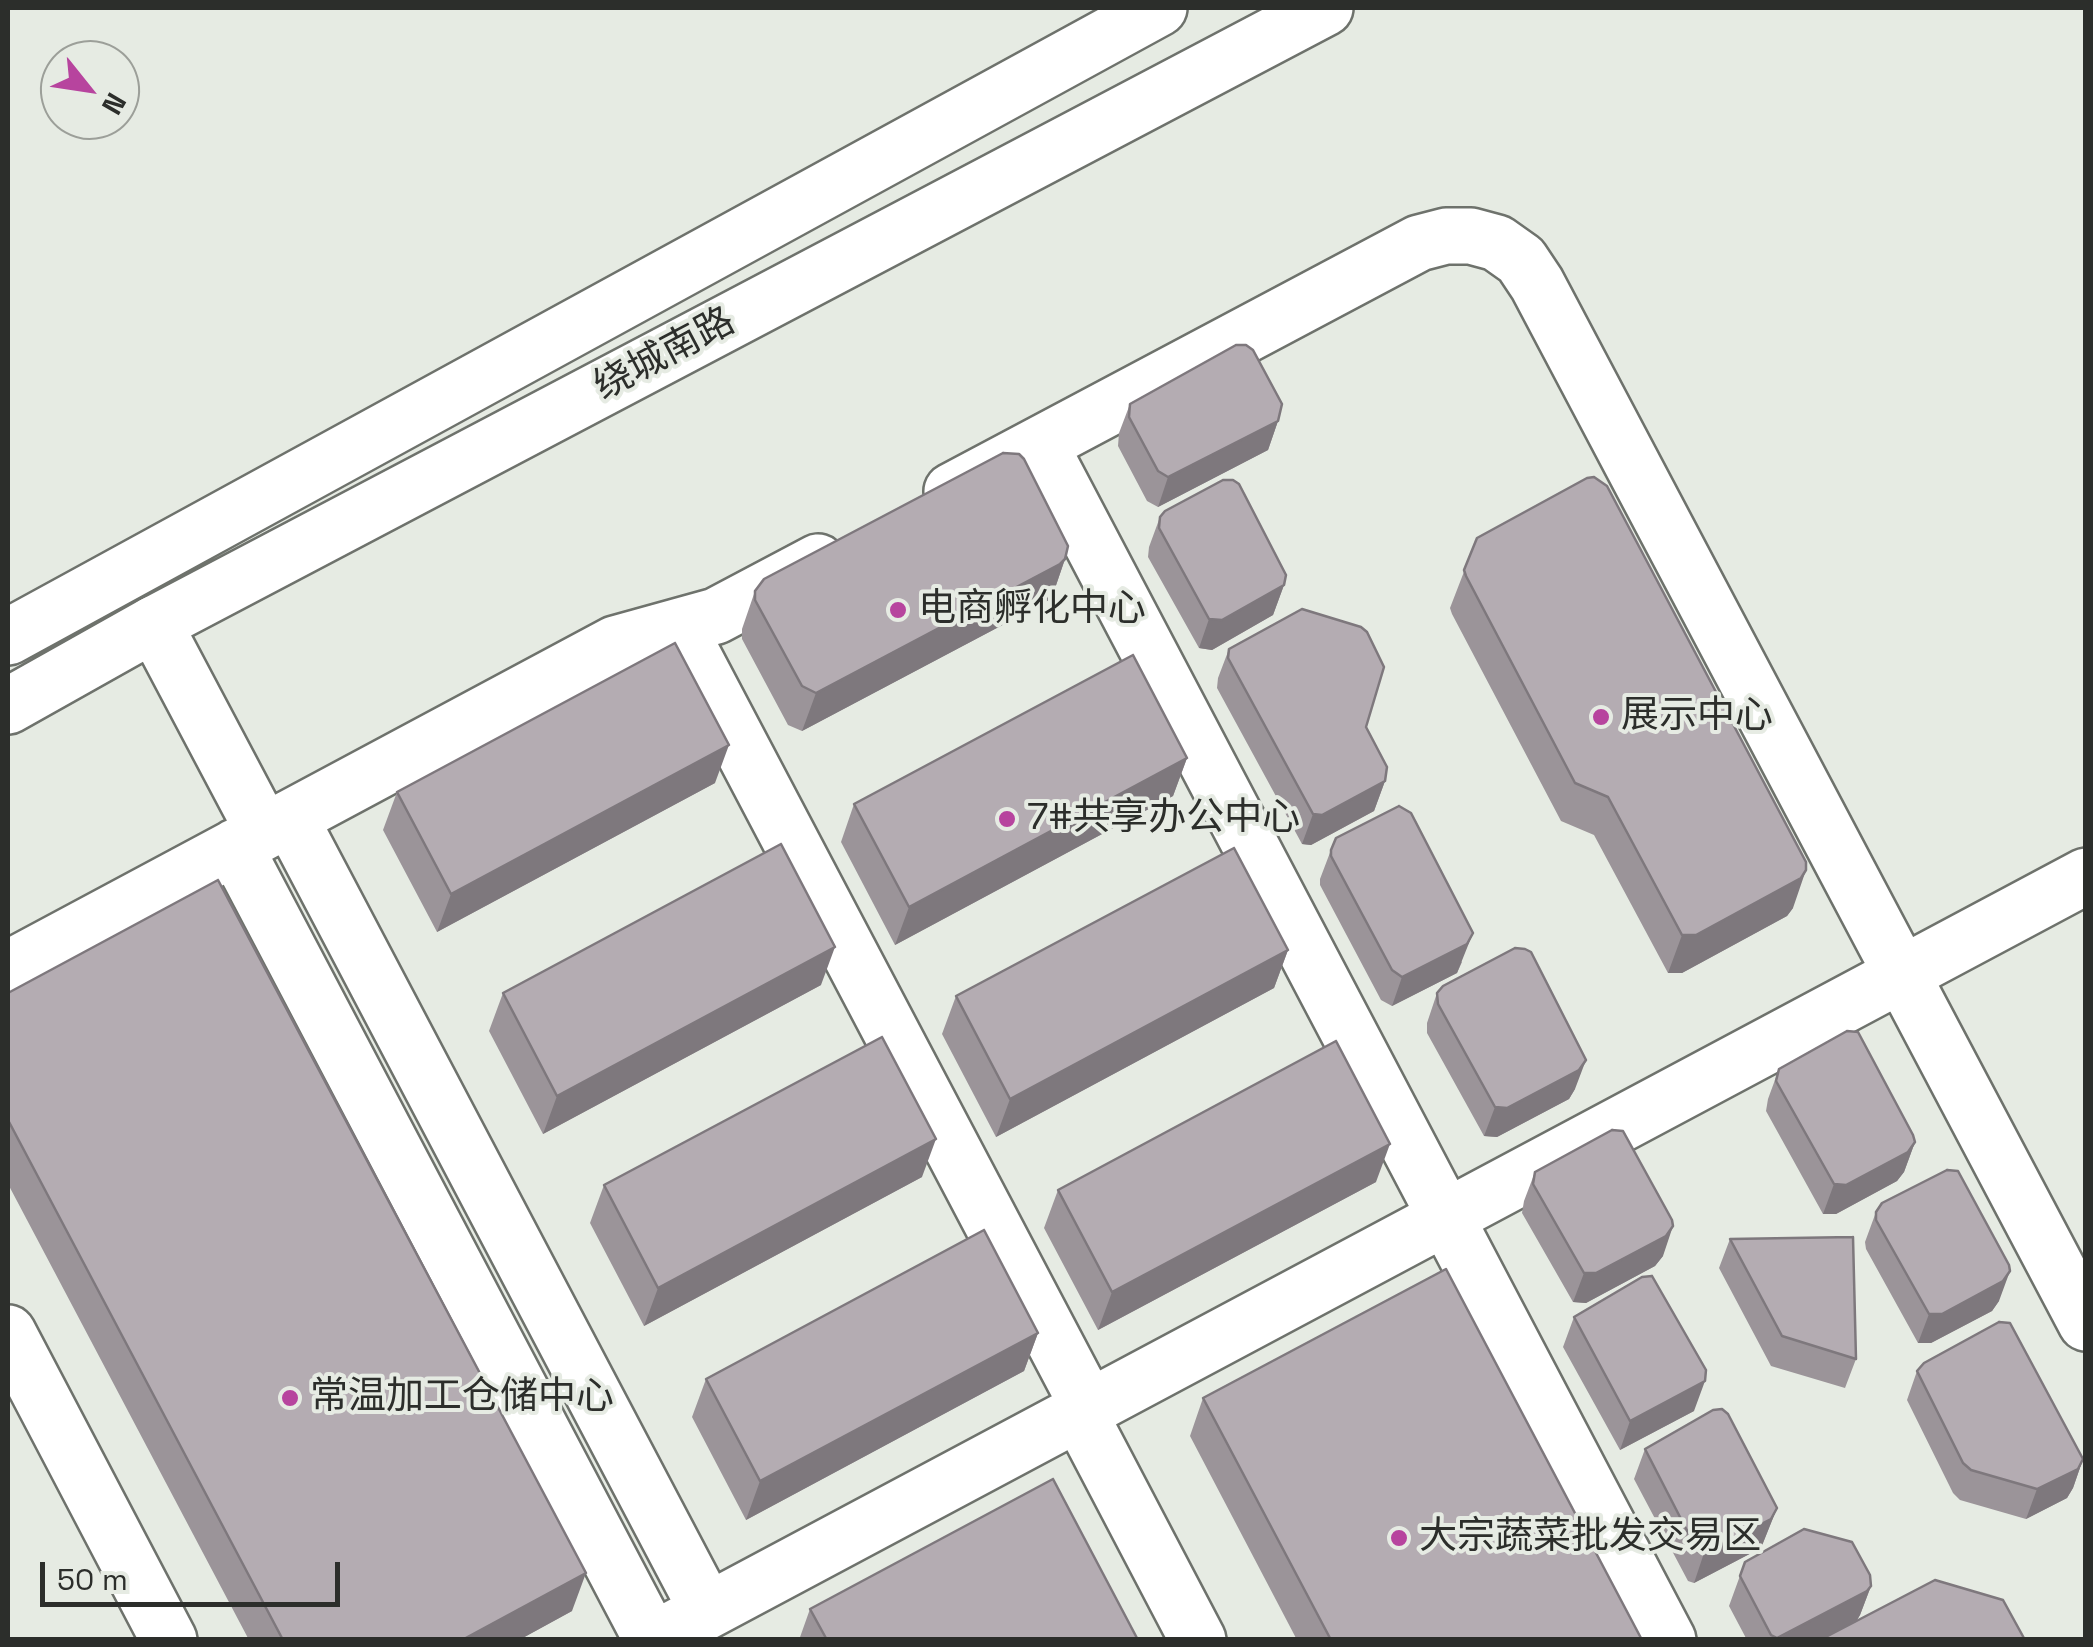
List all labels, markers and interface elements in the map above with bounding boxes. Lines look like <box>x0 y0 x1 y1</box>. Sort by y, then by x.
north arrow <box>40 40 140 140</box>
text: N <box>94 87 135 121</box>
street label: 绕城南路 <box>587 299 743 411</box>
place label: 电商孵化中心 <box>918 587 1146 633</box>
marker: 电商孵化中心 <box>887 599 909 621</box>
place label: 展示中心 <box>1621 694 1773 740</box>
marker: 展示中心 <box>1590 706 1612 728</box>
place label: 7#共享办公中心 <box>1027 796 1300 842</box>
marker: 7#共享办公中心 <box>996 808 1018 830</box>
place label: 常温加工仓储中心 <box>310 1375 614 1421</box>
marker: 常温加工仓储中心 <box>279 1387 301 1409</box>
place label: 大宗蔬菜批发交易区 <box>1419 1515 1761 1561</box>
marker: 大宗蔬菜批发交易区 <box>1388 1527 1410 1549</box>
scale bar <box>45 1542 345 1604</box>
text: 50 m <box>57 1560 128 1599</box>

